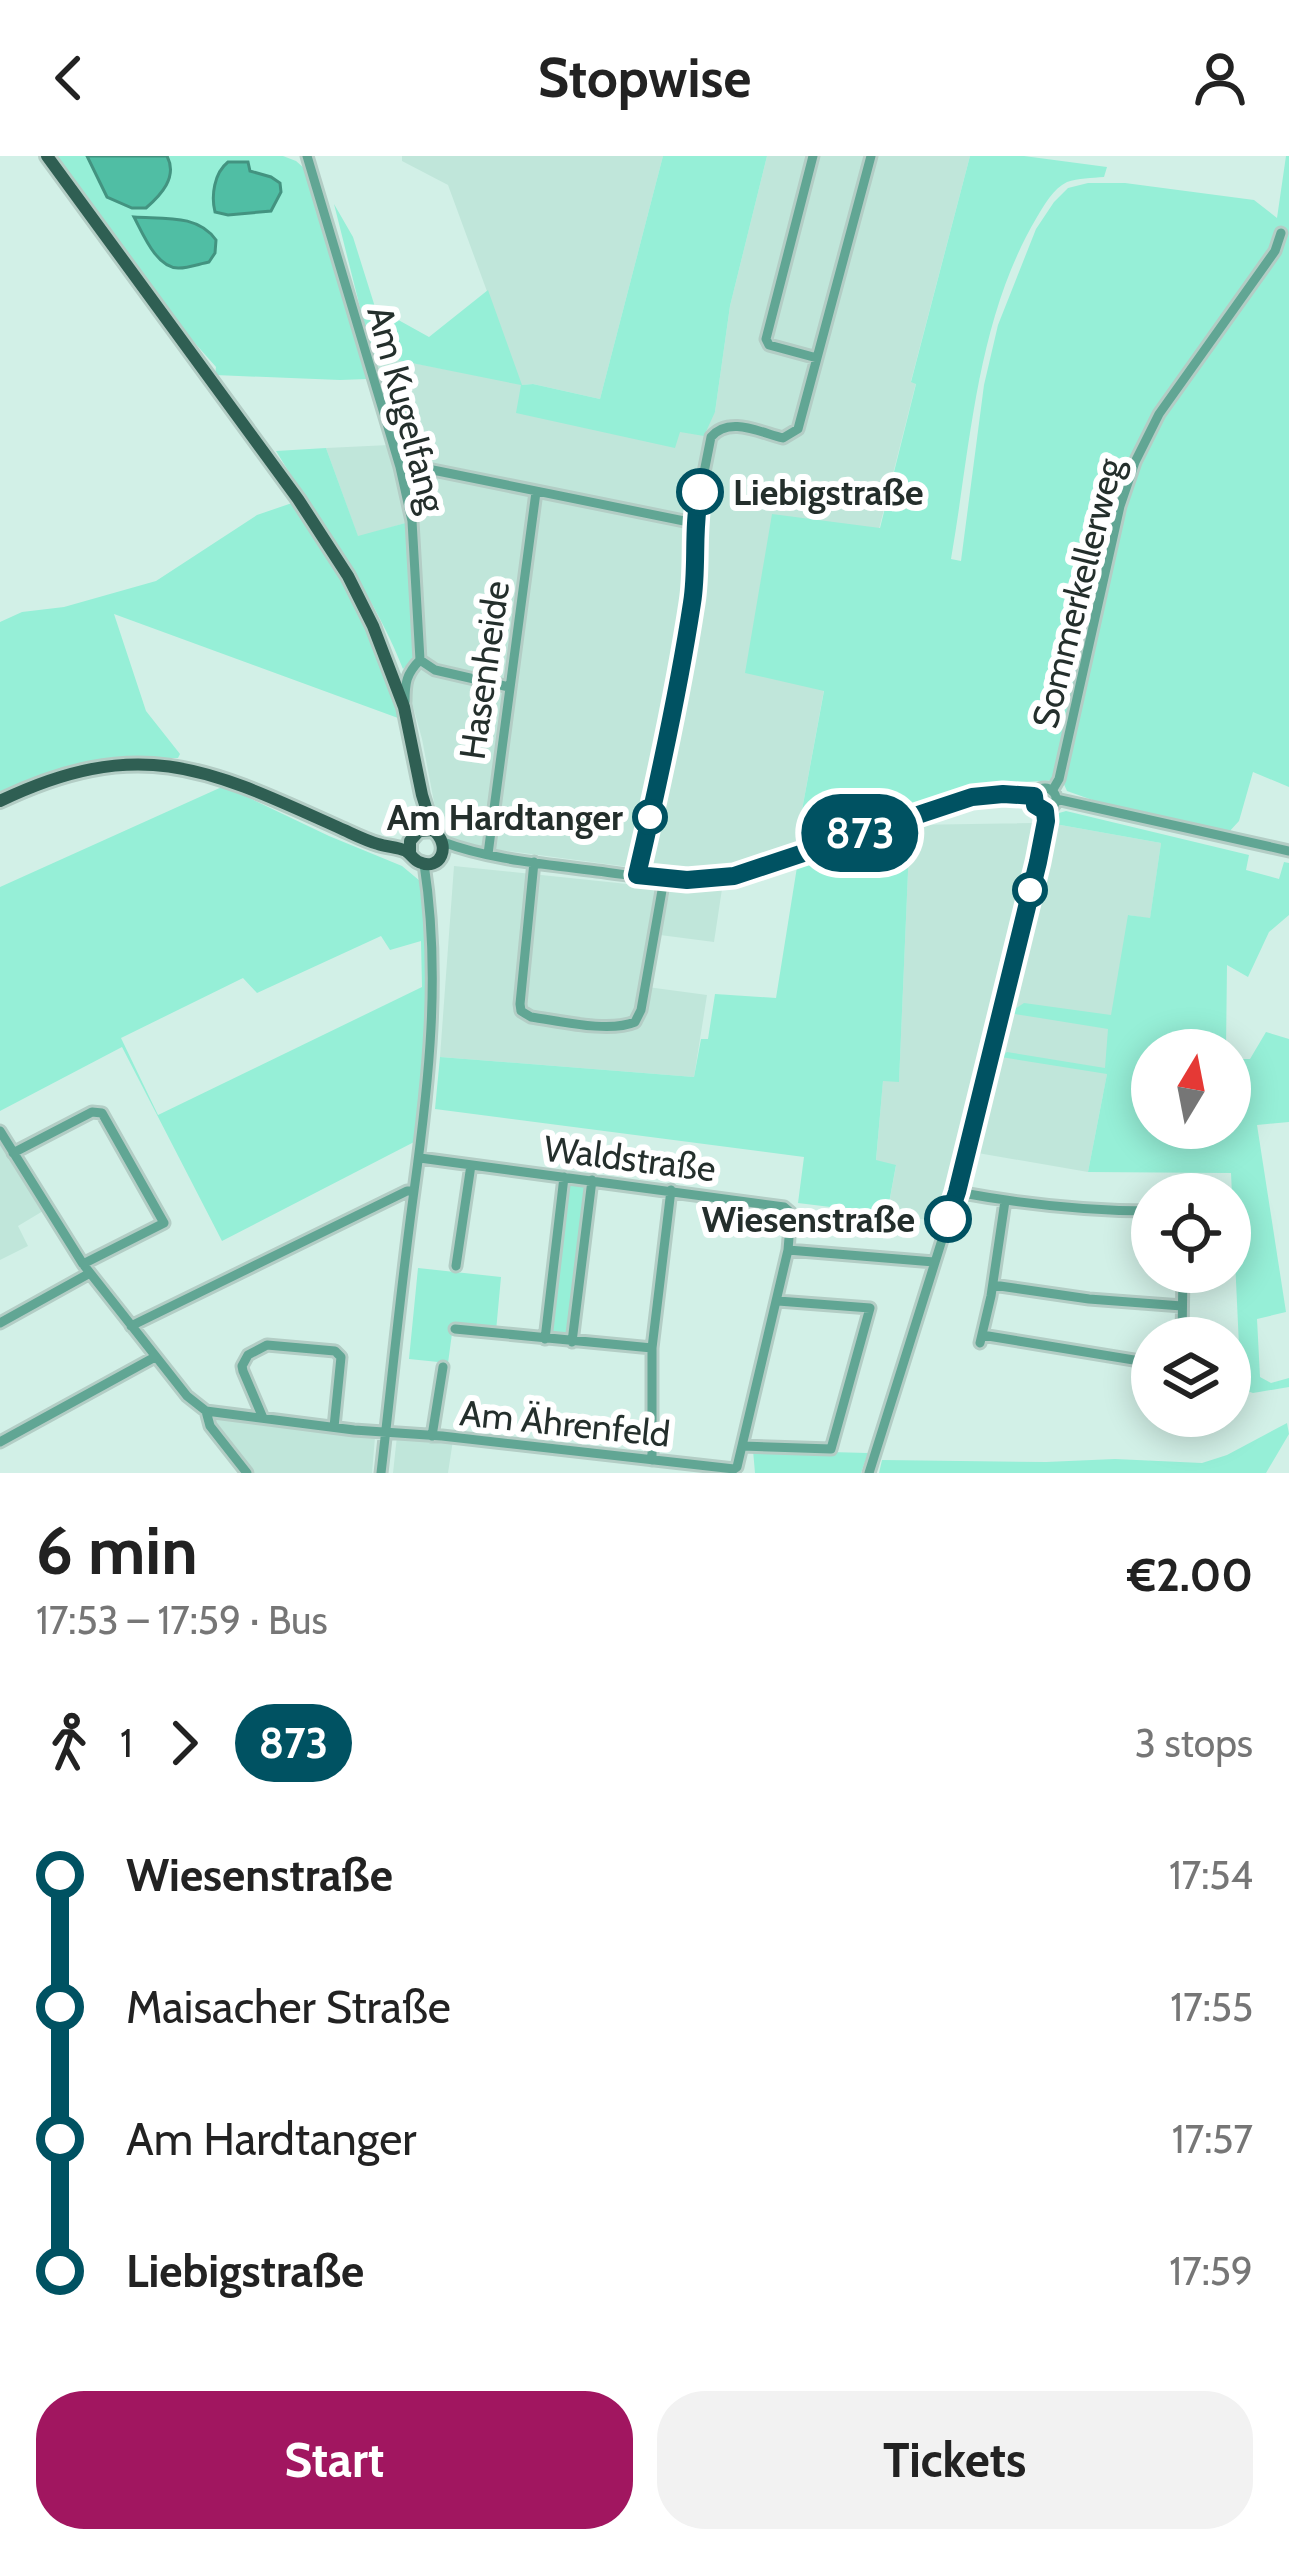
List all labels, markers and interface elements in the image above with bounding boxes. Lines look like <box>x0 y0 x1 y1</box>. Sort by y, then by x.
icon: back <box>36 45 102 111</box>
text: Stopwise <box>538 45 751 111</box>
icon: person <box>1187 45 1253 111</box>
street label: Am Kugelfang <box>358 301 456 518</box>
street label: Sommerkellerweg <box>1022 453 1132 732</box>
marker: Liebigstraße <box>678 470 722 514</box>
place label: Liebigstraße <box>733 470 924 514</box>
street label: Hasenheide <box>450 578 518 762</box>
line badge: 873 <box>791 794 929 872</box>
place label: Am Hardtanger <box>387 795 623 839</box>
marker: Am Hardtanger <box>634 801 666 833</box>
text: 873 <box>825 807 895 859</box>
unlabelled marker <box>1014 874 1046 906</box>
north arrow <box>1131 1029 1251 1149</box>
map controls <box>1131 1029 1251 1437</box>
street label: Waldstraße <box>542 1126 718 1190</box>
button: locate <box>1131 1173 1251 1293</box>
place label: Wiesenstraße <box>701 1197 915 1241</box>
marker: Wiesenstraße <box>926 1197 970 1241</box>
button: layers <box>1131 1317 1251 1437</box>
street label: Am Ährenfeld <box>458 1390 672 1456</box>
text: 6 min <box>36 1510 198 1591</box>
text: €2.00 <box>1127 1548 1253 1602</box>
text: 17:53 – 17:59 · Bus <box>36 1596 328 1644</box>
icon: walk <box>36 1710 102 1776</box>
icon: forward <box>151 1710 217 1776</box>
text: 873 <box>259 1717 328 1769</box>
text: 1 <box>120 1719 133 1767</box>
text: 3 stops <box>1135 1719 1253 1767</box>
text: Wiesenstraße <box>126 1848 393 1902</box>
text: 17:54 <box>1169 1851 1253 1899</box>
text: Maisacher Straße <box>126 1980 451 2034</box>
text: 17:55 <box>1170 1983 1253 2031</box>
text: Am Hardtanger <box>126 2112 416 2166</box>
text: 17:57 <box>1172 2115 1253 2163</box>
text: Liebigstraße <box>126 2244 364 2298</box>
text: 17:59 <box>1169 2247 1253 2295</box>
button: Start <box>36 2391 633 2529</box>
button: Tickets <box>657 2391 1253 2529</box>

